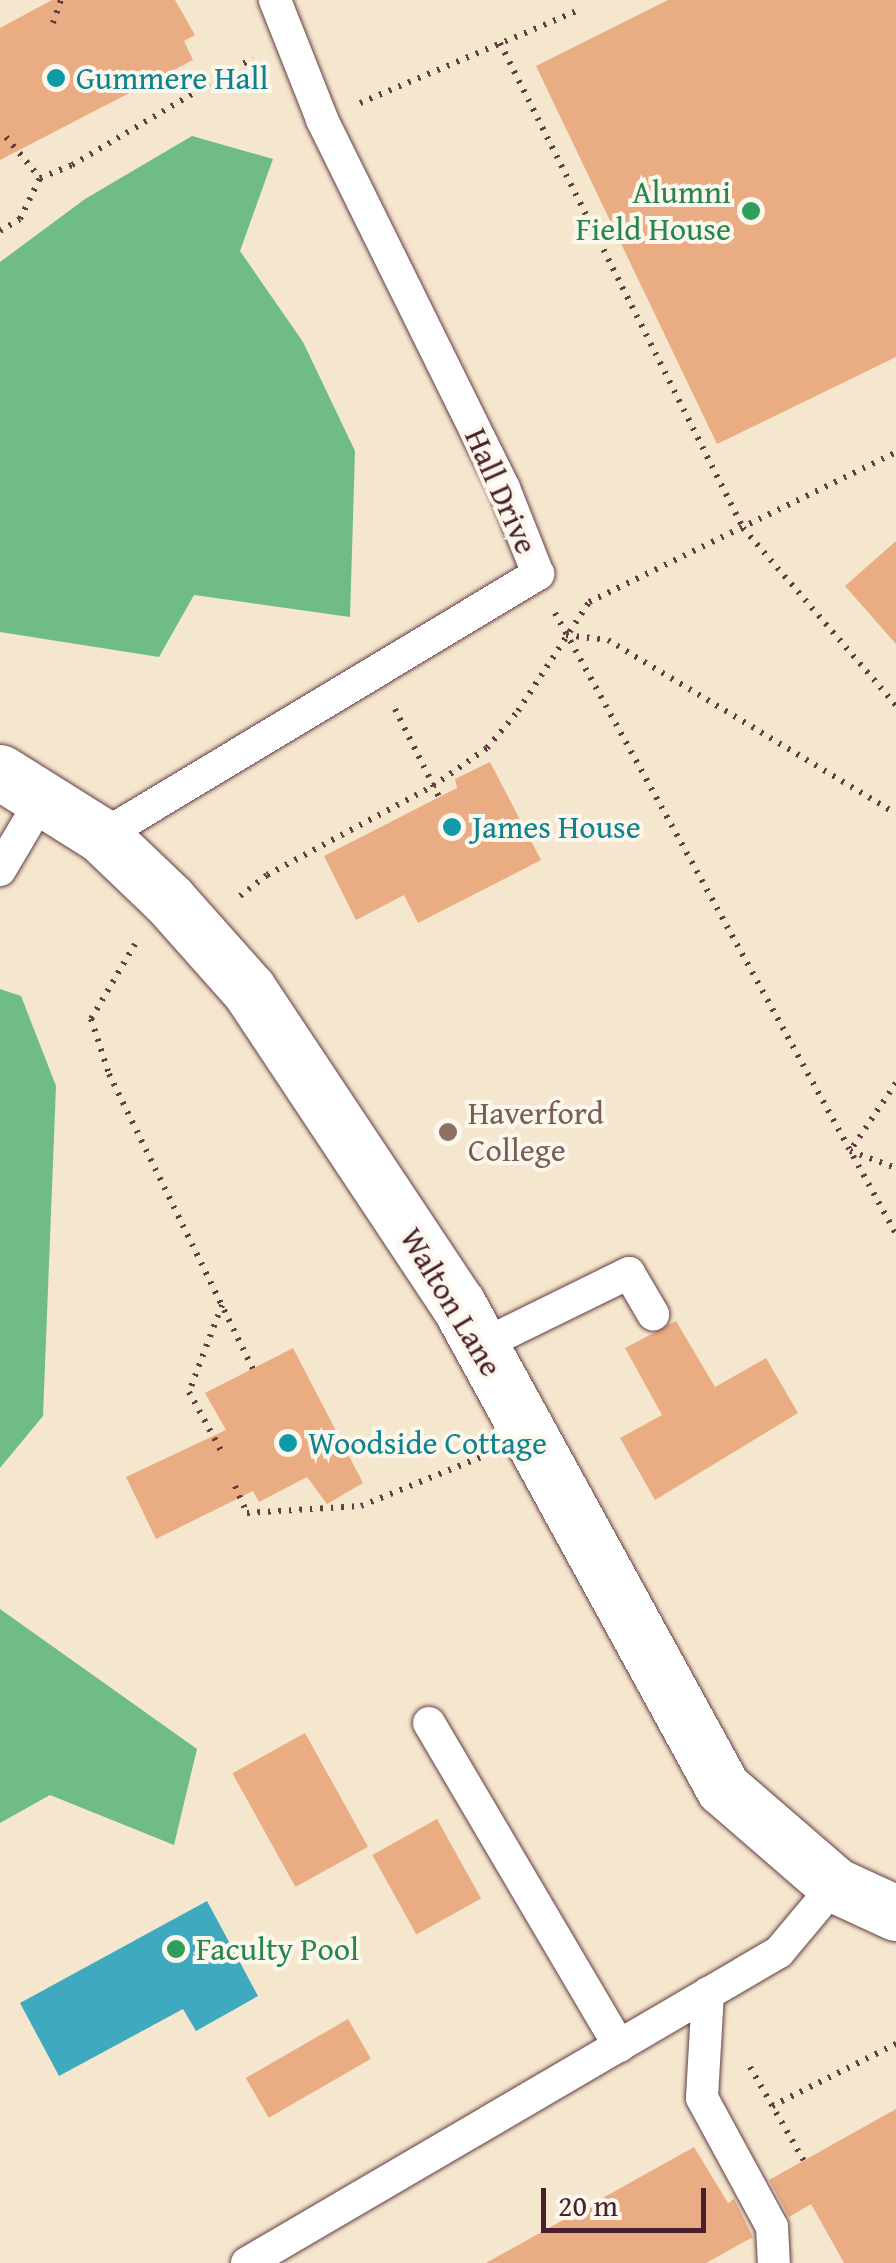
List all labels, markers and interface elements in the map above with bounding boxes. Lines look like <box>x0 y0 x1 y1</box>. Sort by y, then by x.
place label: Gummere Hall <box>76 59 269 97</box>
marker: Gummere Hall <box>45 67 67 89</box>
place label: Alumni Field House <box>576 174 731 249</box>
marker: Alumni Field House <box>740 200 762 222</box>
street label: Hall Drive <box>456 422 546 560</box>
place label: James House <box>472 808 641 846</box>
marker: James House <box>441 816 463 838</box>
place label: Haverford College <box>468 1095 604 1170</box>
marker: Haverford College <box>437 1121 459 1143</box>
street label: Walton Lane <box>392 1221 510 1383</box>
place label: Woodside Cottage <box>308 1424 547 1462</box>
marker: Woodside Cottage <box>277 1432 299 1454</box>
place label: Faculty Pool <box>196 1930 359 1968</box>
marker: Faculty Pool <box>165 1938 187 1960</box>
scale bar <box>546 2168 711 2230</box>
text: 20 m <box>558 2183 618 2227</box>

